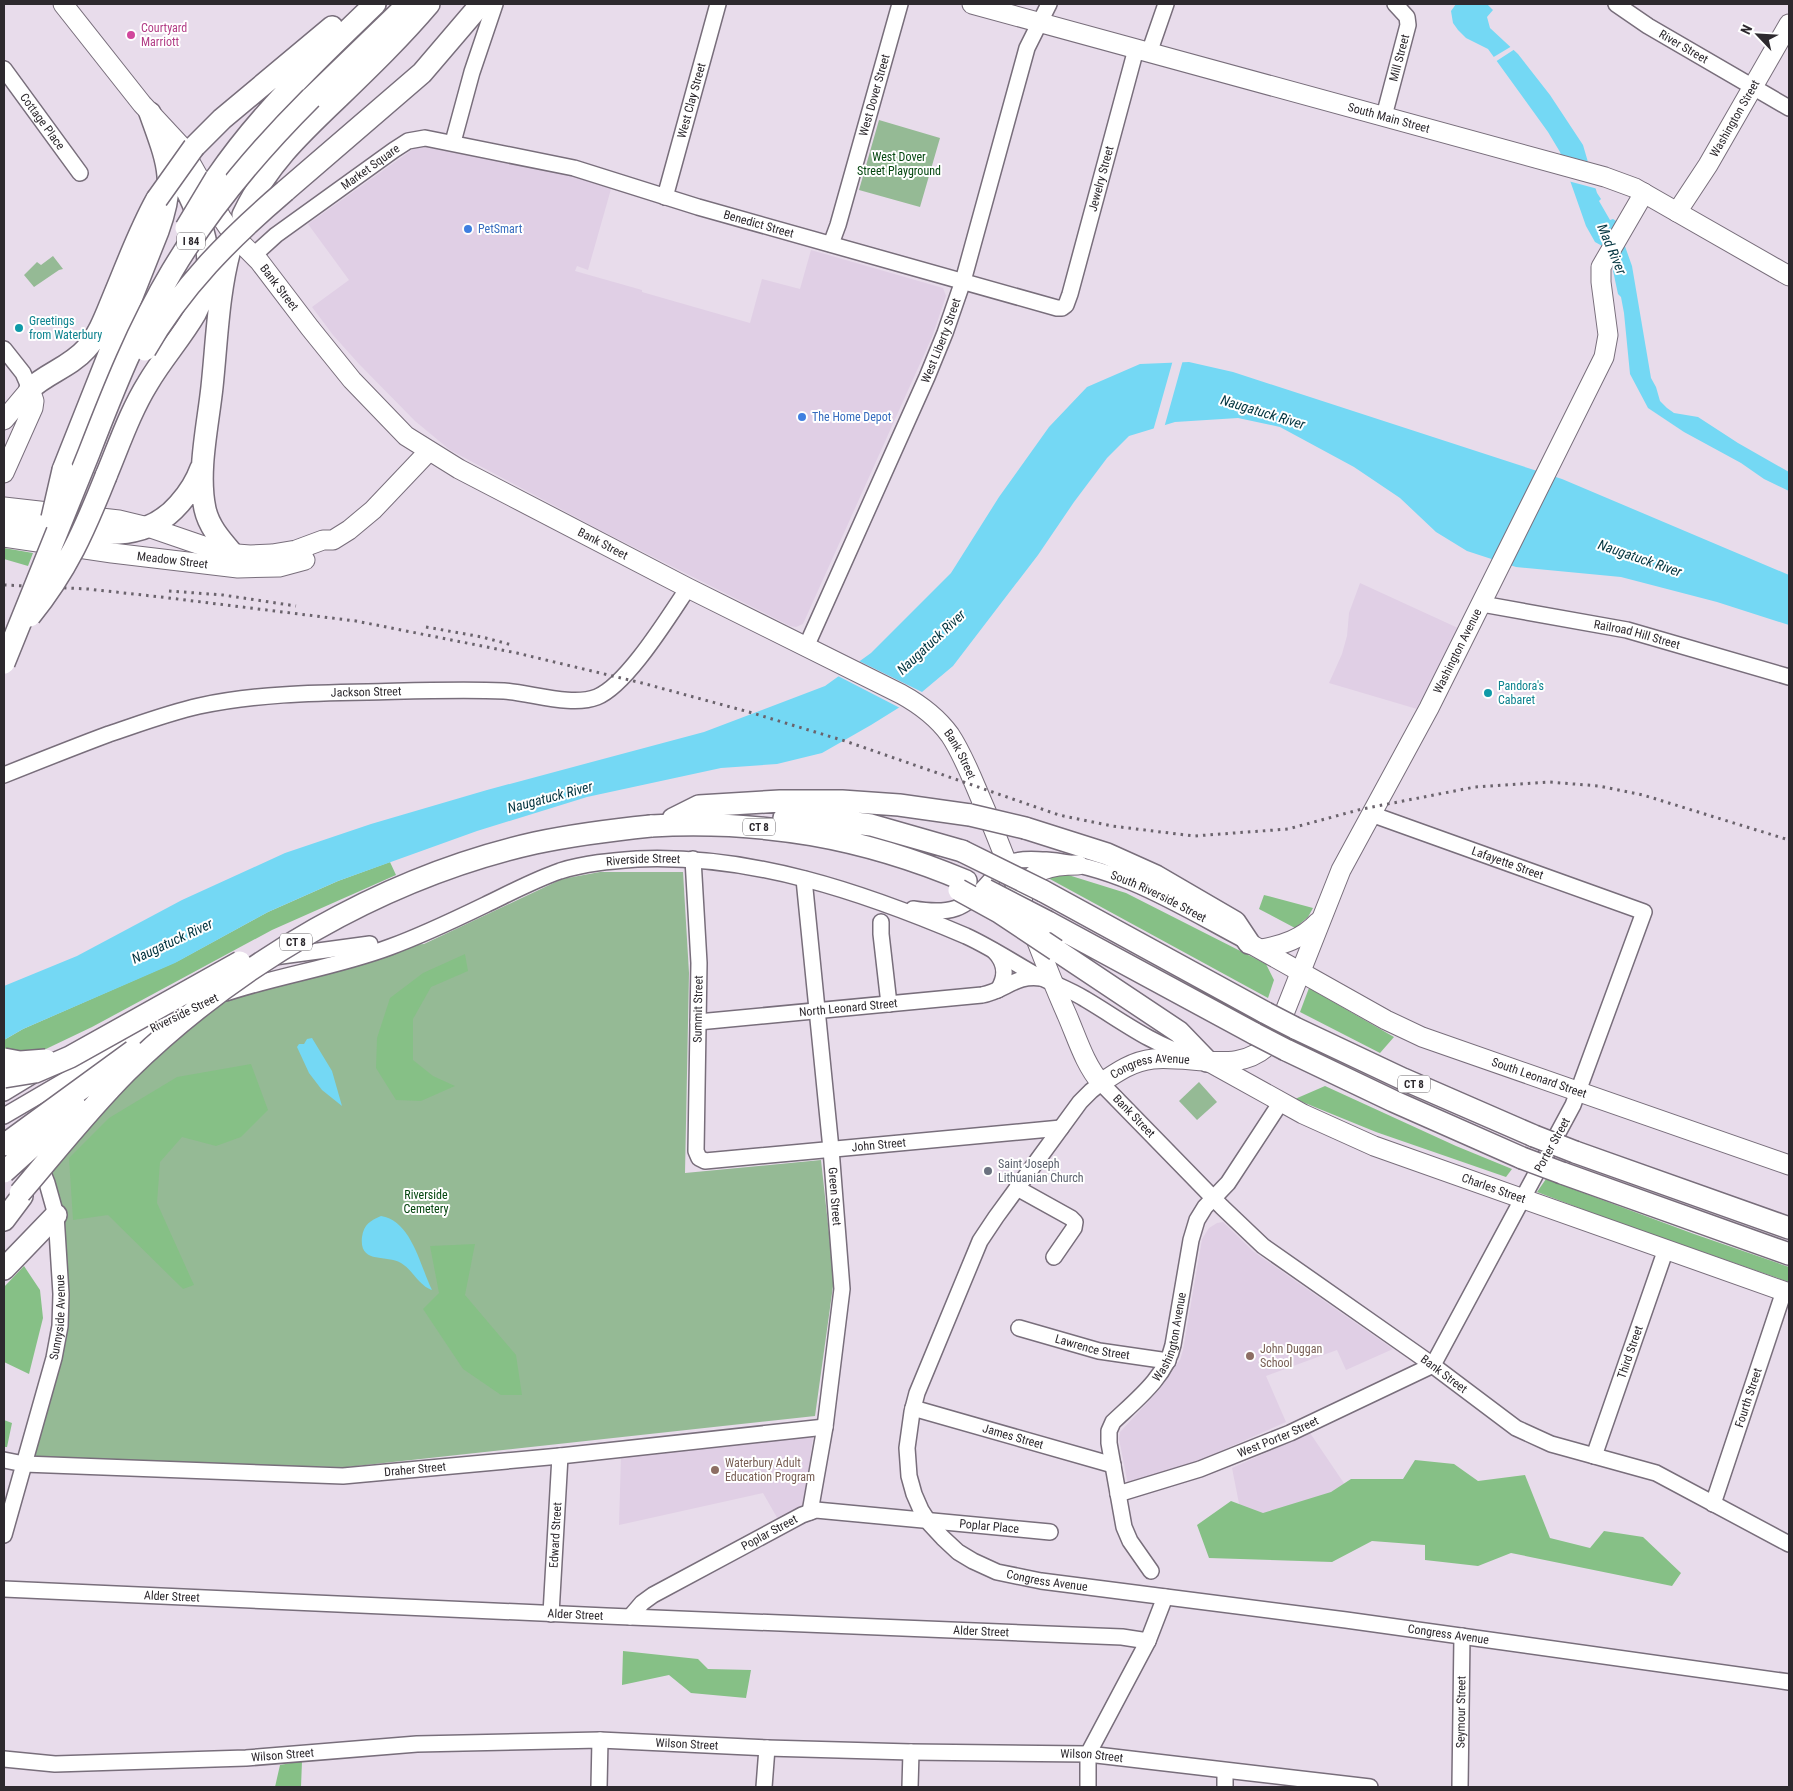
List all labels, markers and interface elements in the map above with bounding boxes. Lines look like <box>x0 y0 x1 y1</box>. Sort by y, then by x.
north arrow <box>1733 10 1783 60</box>
place label: Courtyard Marriott <box>141 21 187 49</box>
text: N <box>1737 22 1755 37</box>
street label: River Street <box>1657 27 1711 67</box>
marker: Courtyard Marriott <box>125 29 137 41</box>
street label: Mill Street <box>1386 32 1412 83</box>
street label: West Dover Street <box>856 52 893 138</box>
street label: West Clay Street <box>674 61 709 140</box>
street label: Washington Street <box>1707 77 1763 160</box>
street label: Cottage Place <box>17 91 68 153</box>
street label: South Main Street <box>1346 100 1432 136</box>
street label: Market Square <box>338 141 402 193</box>
street label: Jewelry Street <box>1086 144 1117 213</box>
park label: West Dover Street Playground <box>857 150 941 178</box>
street label: Benedict Street <box>722 208 796 241</box>
water label: Mad River <box>1594 221 1630 277</box>
place label: PetSmart <box>478 222 523 236</box>
marker: PetSmart <box>462 223 474 235</box>
road number: I 84 <box>177 232 205 250</box>
street label: Bank Street <box>257 262 302 314</box>
street label: West Liberty Street <box>918 296 964 385</box>
place label: Greetings from Waterbury <box>29 314 102 342</box>
marker: Greetings from Waterbury <box>13 322 25 334</box>
water label: Naugatuck River <box>1219 392 1308 433</box>
place label: The Home Depot <box>812 410 892 424</box>
marker: The Home Depot <box>796 411 808 423</box>
street label: Bank Street <box>575 525 631 563</box>
water label: Naugatuck River <box>1596 536 1685 580</box>
street label: Meadow Street <box>136 549 209 571</box>
water label: Naugatuck River <box>894 606 969 678</box>
street label: Washington Avenue <box>1430 606 1485 696</box>
street label: Railroad Hill Street <box>1593 617 1682 652</box>
place label: Pandora's Cabaret <box>1498 679 1544 707</box>
street label: Jackson Street <box>331 684 402 700</box>
marker: Pandora's Cabaret <box>1482 687 1494 699</box>
street label: Bank Street <box>941 726 979 782</box>
water label: Naugatuck River <box>506 778 595 816</box>
road number: CT 8 <box>743 819 775 836</box>
street label: Lafayette Street <box>1470 844 1546 882</box>
street label: Riverside Street <box>605 852 681 869</box>
street label: South Riverside Street <box>1109 868 1209 925</box>
water label: Naugatuck River <box>129 915 216 967</box>
road number: CT 8 <box>280 934 312 950</box>
street label: Summit Street <box>690 975 706 1043</box>
street label: Riverside Street <box>148 990 221 1036</box>
street label: North Leonard Street <box>798 996 899 1019</box>
street label: Congress Avenue <box>1108 1051 1191 1082</box>
street label: South Leonard Street <box>1490 1055 1589 1101</box>
road number: CT 8 <box>1398 1076 1430 1092</box>
street label: Bank Street <box>1110 1092 1158 1141</box>
street label: Porter Street <box>1531 1115 1573 1175</box>
street label: John Street <box>851 1135 907 1154</box>
place label: Saint Joseph Lithuanian Church <box>998 1157 1084 1185</box>
marker: Saint Joseph Lithuanian Church <box>982 1165 994 1177</box>
street label: Green Street <box>825 1167 844 1227</box>
street label: Charles Street <box>1460 1171 1528 1206</box>
park label: Riverside Cemetery <box>403 1188 449 1216</box>
street label: Sunnyside Avenue <box>47 1274 68 1361</box>
street label: Washington Avenue <box>1150 1291 1189 1384</box>
street label: Third Street <box>1614 1323 1646 1380</box>
street label: Lawrence Street <box>1053 1332 1131 1362</box>
place label: John Duggan School <box>1260 1342 1322 1370</box>
marker: John Duggan School <box>1244 1350 1256 1362</box>
street label: Bank Street <box>1418 1352 1470 1396</box>
street label: Fourth Street <box>1732 1366 1765 1429</box>
street label: West Porter Street <box>1235 1413 1321 1460</box>
street label: James Street <box>981 1421 1045 1452</box>
place label: Waterbury Adult Education Program <box>725 1456 815 1484</box>
street label: Draher Street <box>384 1460 447 1479</box>
marker: Waterbury Adult Education Program <box>709 1464 721 1476</box>
street label: Edward Street <box>547 1501 564 1568</box>
street label: Poplar Street <box>739 1512 800 1553</box>
street label: Poplar Place <box>959 1517 1020 1536</box>
street label: Congress Avenue <box>1005 1567 1089 1594</box>
street label: Alder Street <box>144 1588 200 1605</box>
street label: Alder Street <box>547 1606 604 1623</box>
street label: Congress Avenue <box>1407 1622 1490 1647</box>
street label: Alder Street <box>953 1623 1010 1639</box>
street label: Seymour Street <box>1454 1675 1468 1748</box>
street label: Wilson Street <box>655 1736 719 1753</box>
street label: Wilson Street <box>251 1745 315 1765</box>
street label: Wilson Street <box>1060 1747 1124 1765</box>

